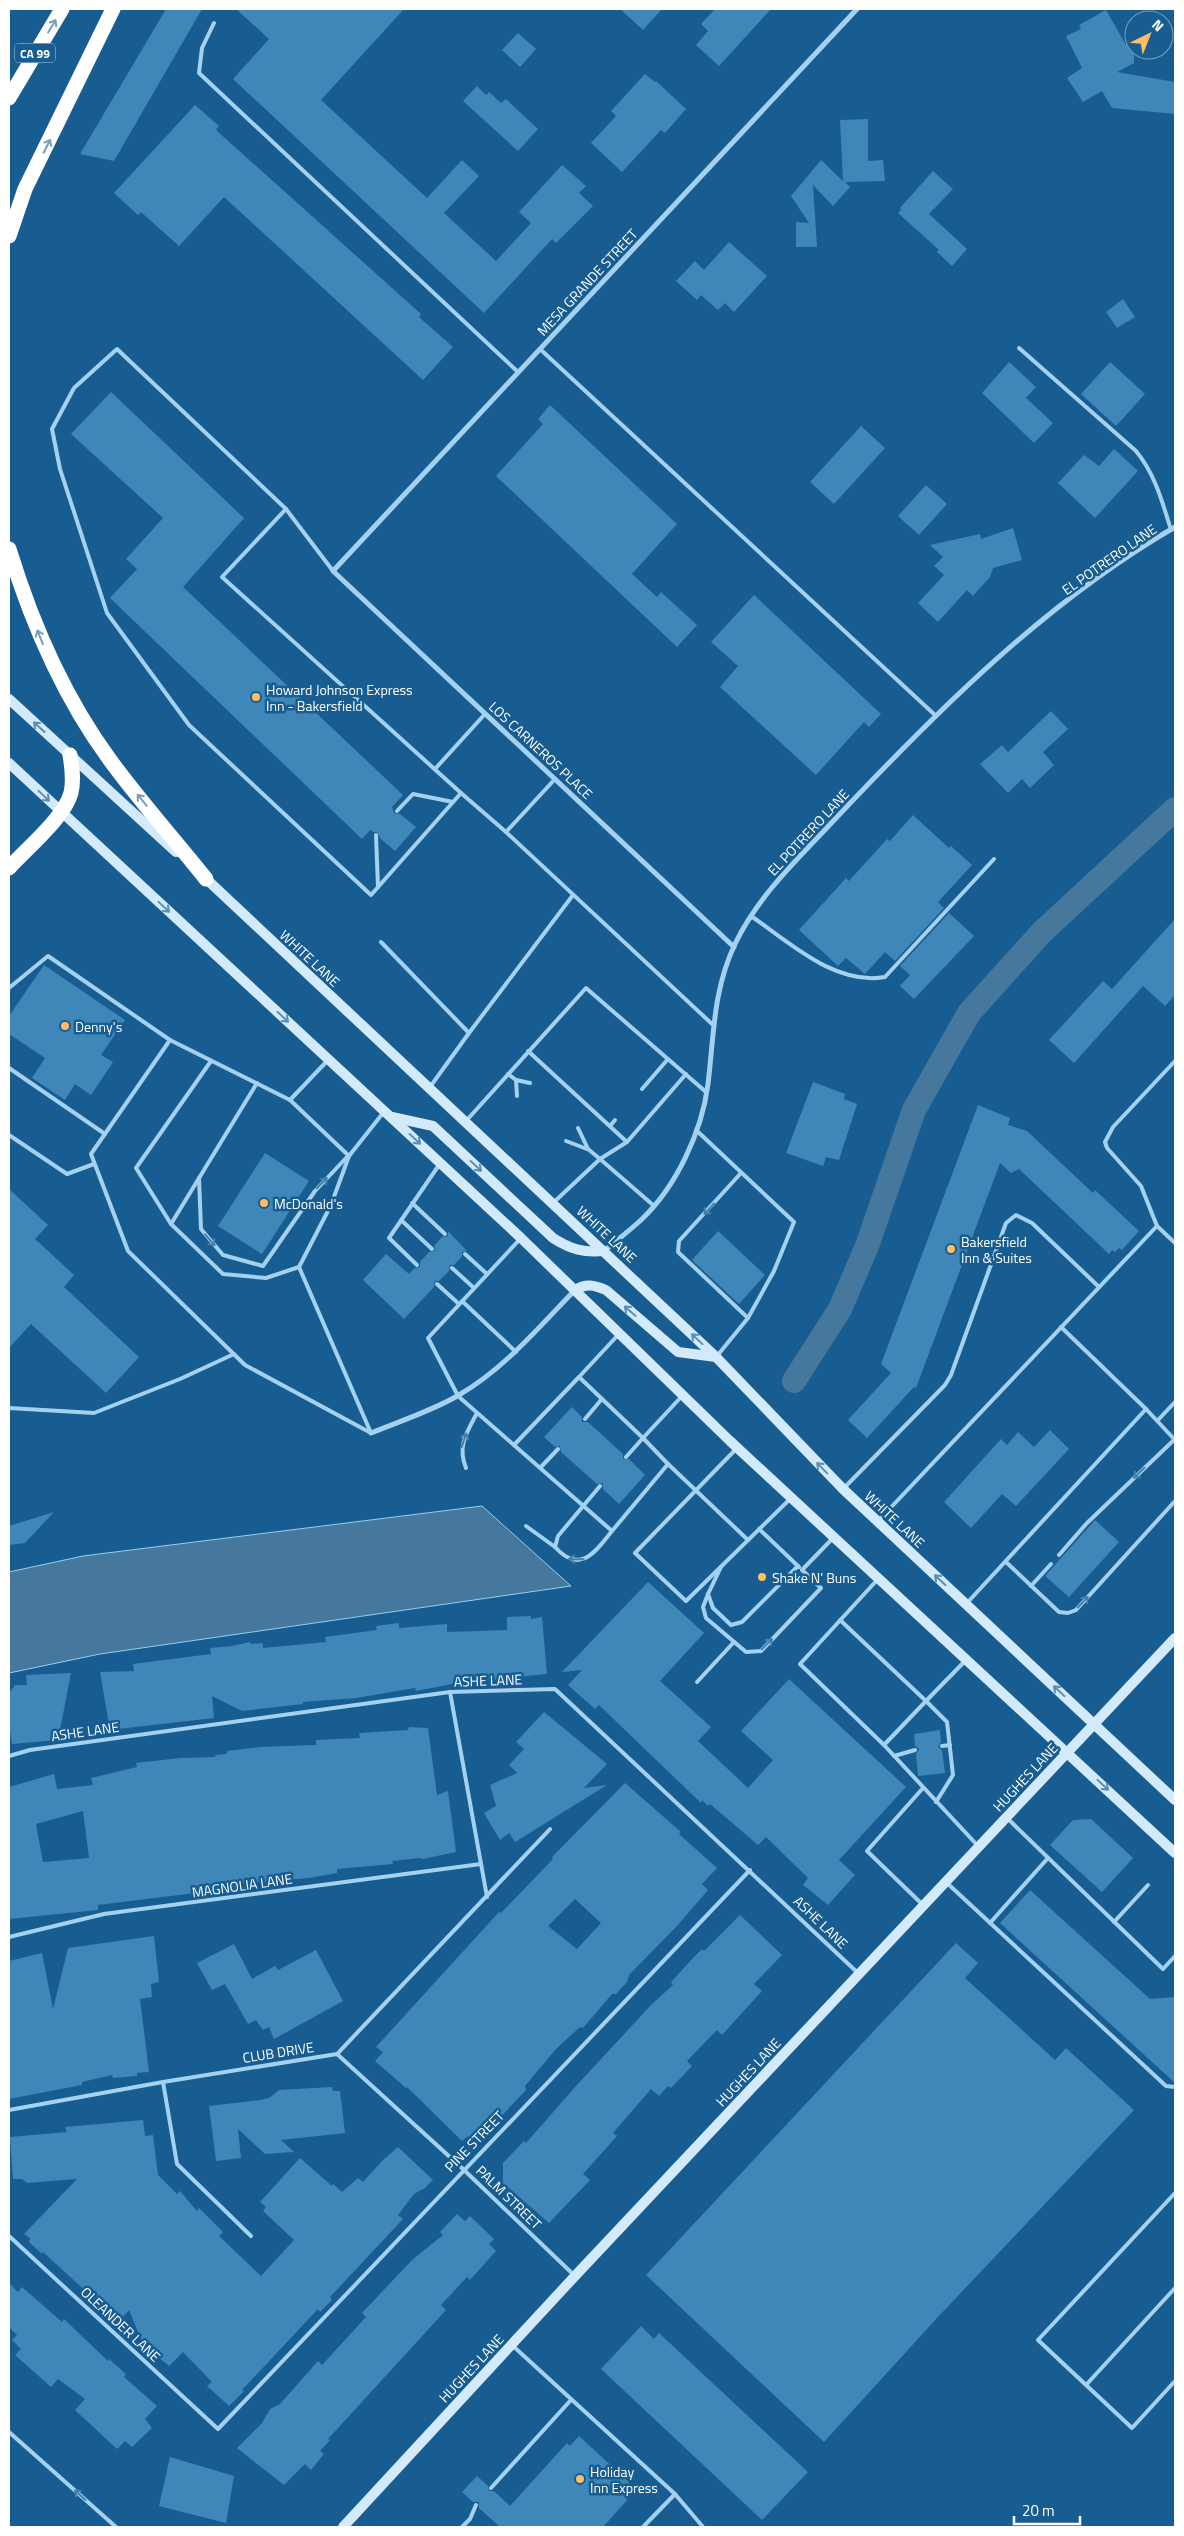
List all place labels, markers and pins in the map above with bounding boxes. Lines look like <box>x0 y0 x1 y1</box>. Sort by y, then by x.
place label: Howard Johnson Express Inn - Bakersfield <box>266 679 413 716</box>
marker: Howard Johnson Express Inn - Bakersfield <box>250 691 262 703</box>
place label: Denny's <box>75 1016 122 1037</box>
marker: Denny's <box>59 1020 71 1032</box>
place label: McDonald's <box>274 1193 343 1214</box>
marker: McDonald's <box>258 1197 270 1209</box>
place label: Bakersfield Inn & Suites <box>961 1231 1032 1268</box>
marker: Bakersfield Inn & Suites <box>945 1243 957 1255</box>
place label: Shake N' Buns <box>772 1567 856 1588</box>
marker: Shake N' Buns <box>756 1571 768 1583</box>
place label: Holiday Inn Express <box>590 2461 658 2498</box>
marker: Holiday Inn Express <box>574 2473 586 2485</box>

